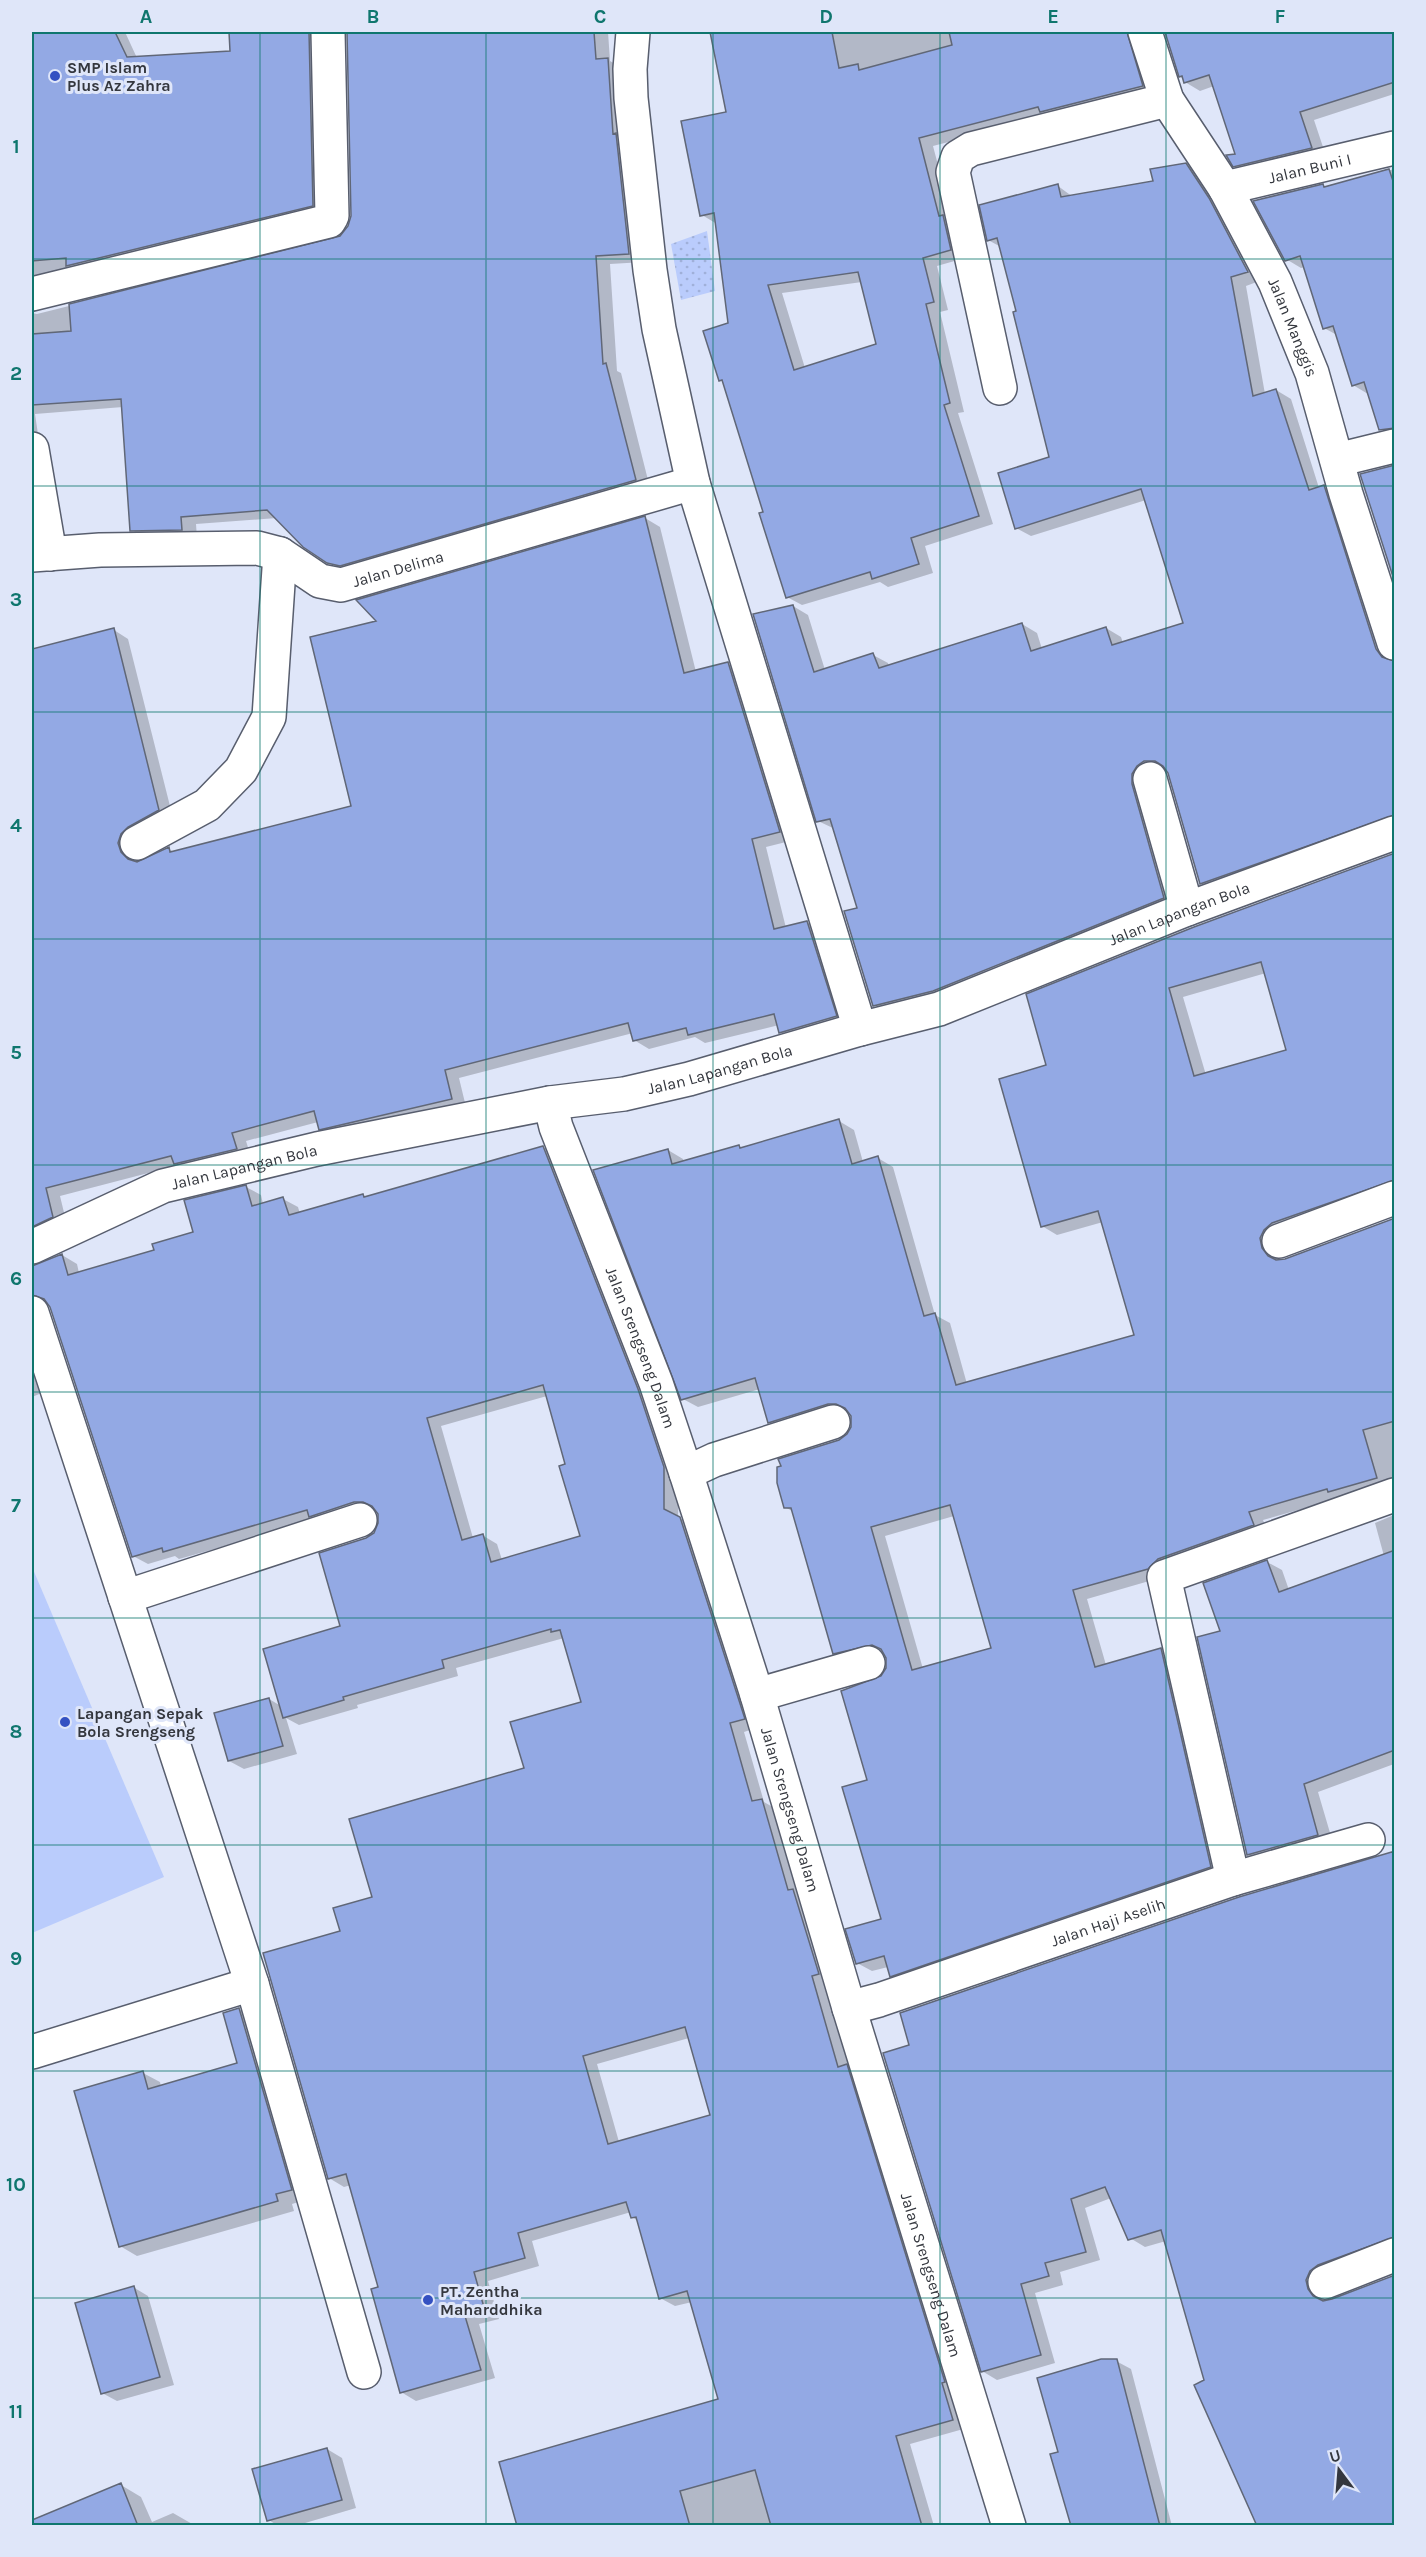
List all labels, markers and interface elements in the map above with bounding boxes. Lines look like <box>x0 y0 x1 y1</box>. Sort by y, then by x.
text: A <box>140 5 153 28</box>
text: B <box>367 5 379 28</box>
text: C <box>594 5 606 28</box>
text: D <box>819 5 833 28</box>
text: E <box>1047 5 1059 28</box>
text: F <box>1275 5 1286 28</box>
place label: SMP Islam Plus Az Zahra <box>67 58 171 95</box>
marker: SMP Islam Plus Az Zahra <box>48 69 62 83</box>
text: 1 <box>12 135 20 158</box>
street label: Jalan Buni I <box>1267 149 1353 187</box>
street label: Jalan Manggis <box>1264 274 1322 380</box>
text: 2 <box>10 362 22 385</box>
street label: Jalan Delima <box>350 547 446 591</box>
text: 3 <box>10 588 22 611</box>
text: 4 <box>10 814 22 837</box>
street label: Jalan Lapangan Bola <box>1106 878 1252 949</box>
street label: Jalan Lapangan Bola <box>646 1040 795 1098</box>
text: 5 <box>10 1041 22 1064</box>
street label: Jalan Lapangan Bola <box>169 1140 319 1194</box>
street label: Jalan Srengseng Dalam <box>601 1264 679 1431</box>
text: 6 <box>10 1267 22 1290</box>
text: 7 <box>11 1494 21 1517</box>
place label: Lapangan Sepak Bola Srengseng <box>77 1704 204 1741</box>
marker: Lapangan Sepak Bola Srengseng <box>58 1715 72 1729</box>
text: 8 <box>10 1720 22 1743</box>
street label: Jalan Srengseng Dalam <box>757 1725 823 1895</box>
street label: Jalan Haji Aselih <box>1048 1894 1168 1951</box>
text: 9 <box>10 1947 22 1970</box>
text: 10 <box>6 2173 26 2196</box>
street label: Jalan Srengseng Dalam <box>897 2190 965 2360</box>
place label: PT. Zentha Maharddhika <box>440 2282 543 2319</box>
marker: PT. Zentha Maharddhika <box>421 2293 435 2307</box>
text: 11 <box>9 2400 23 2423</box>
north arrow <box>1309 2440 1369 2500</box>
text: U <box>1327 2445 1343 2467</box>

